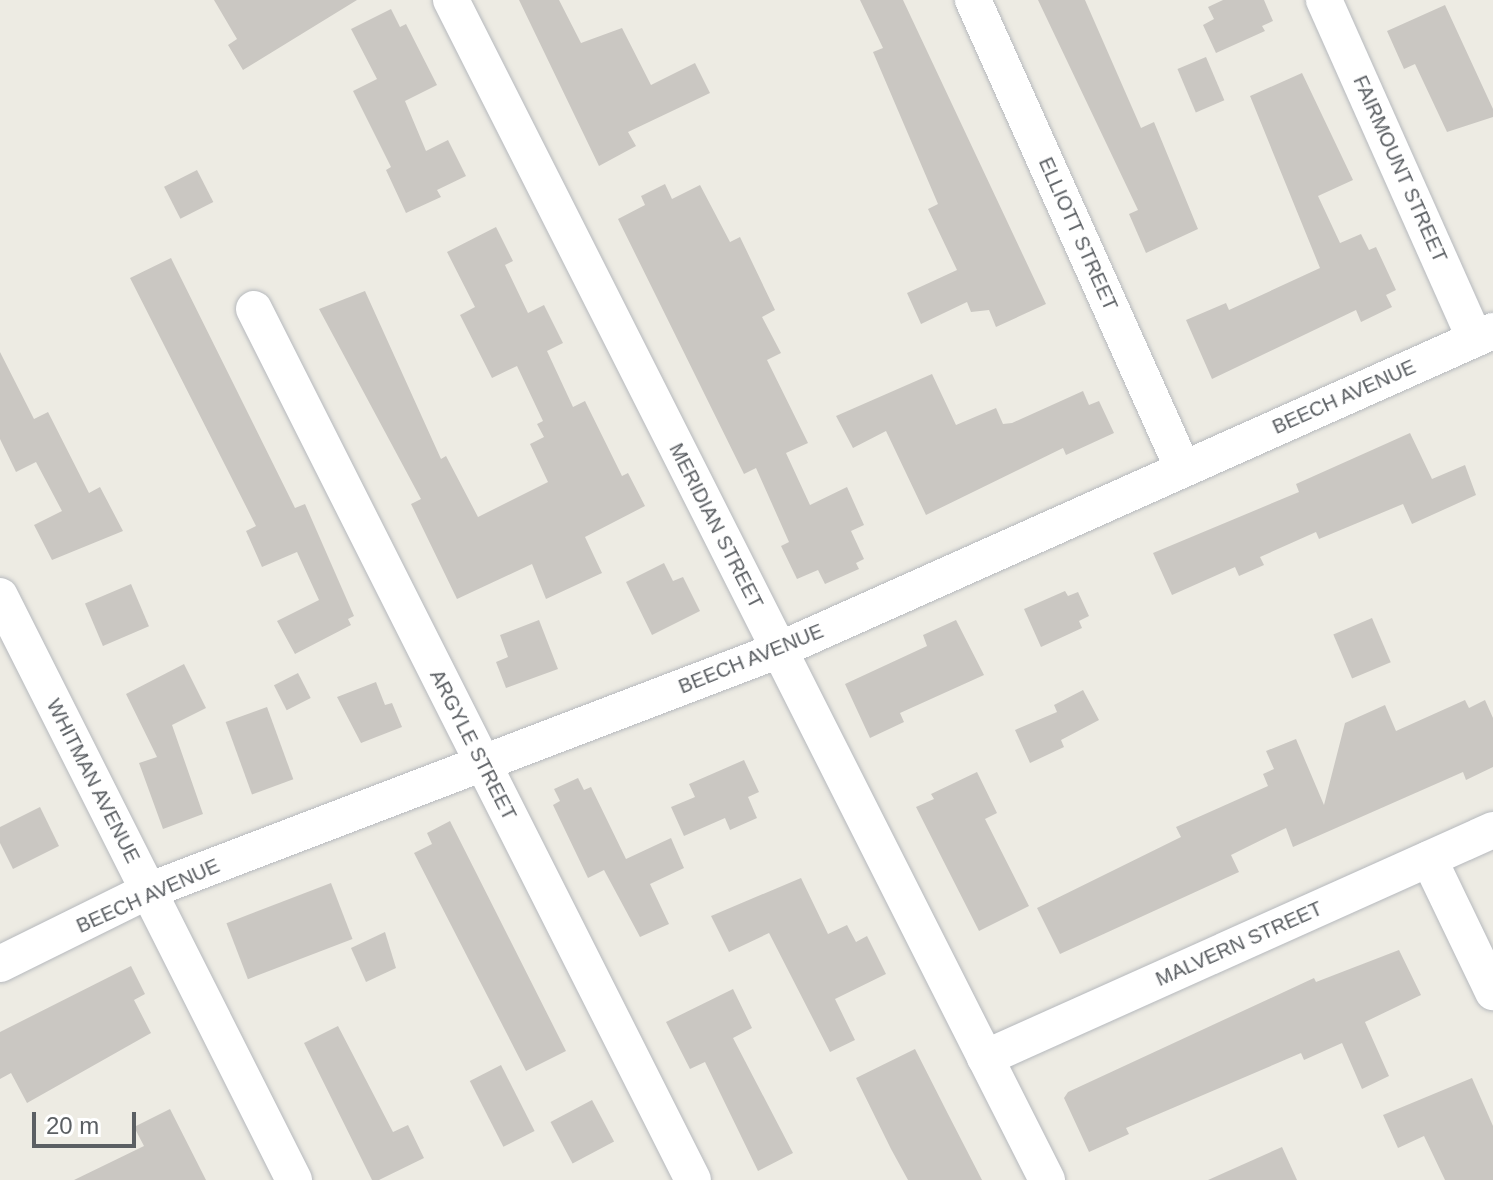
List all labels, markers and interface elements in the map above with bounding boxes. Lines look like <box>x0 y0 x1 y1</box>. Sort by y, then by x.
street label: FAIRMOUNT STREET <box>1348 72 1452 266</box>
street label: ELLIOTT STREET <box>1033 153 1123 315</box>
street label: BEECH AVENUE <box>1268 354 1420 440</box>
street label: MERIDIAN STREET <box>664 439 768 613</box>
street label: BEECH AVENUE <box>675 619 827 699</box>
street label: ARGYLE STREET <box>425 666 521 824</box>
street label: WHITMAN AVENUE <box>41 695 145 867</box>
street label: BEECH AVENUE <box>72 853 224 939</box>
street label: MALVERN STREET <box>1152 897 1326 991</box>
scale bar <box>36 1096 140 1146</box>
text: 20 m <box>46 1112 99 1139</box>

